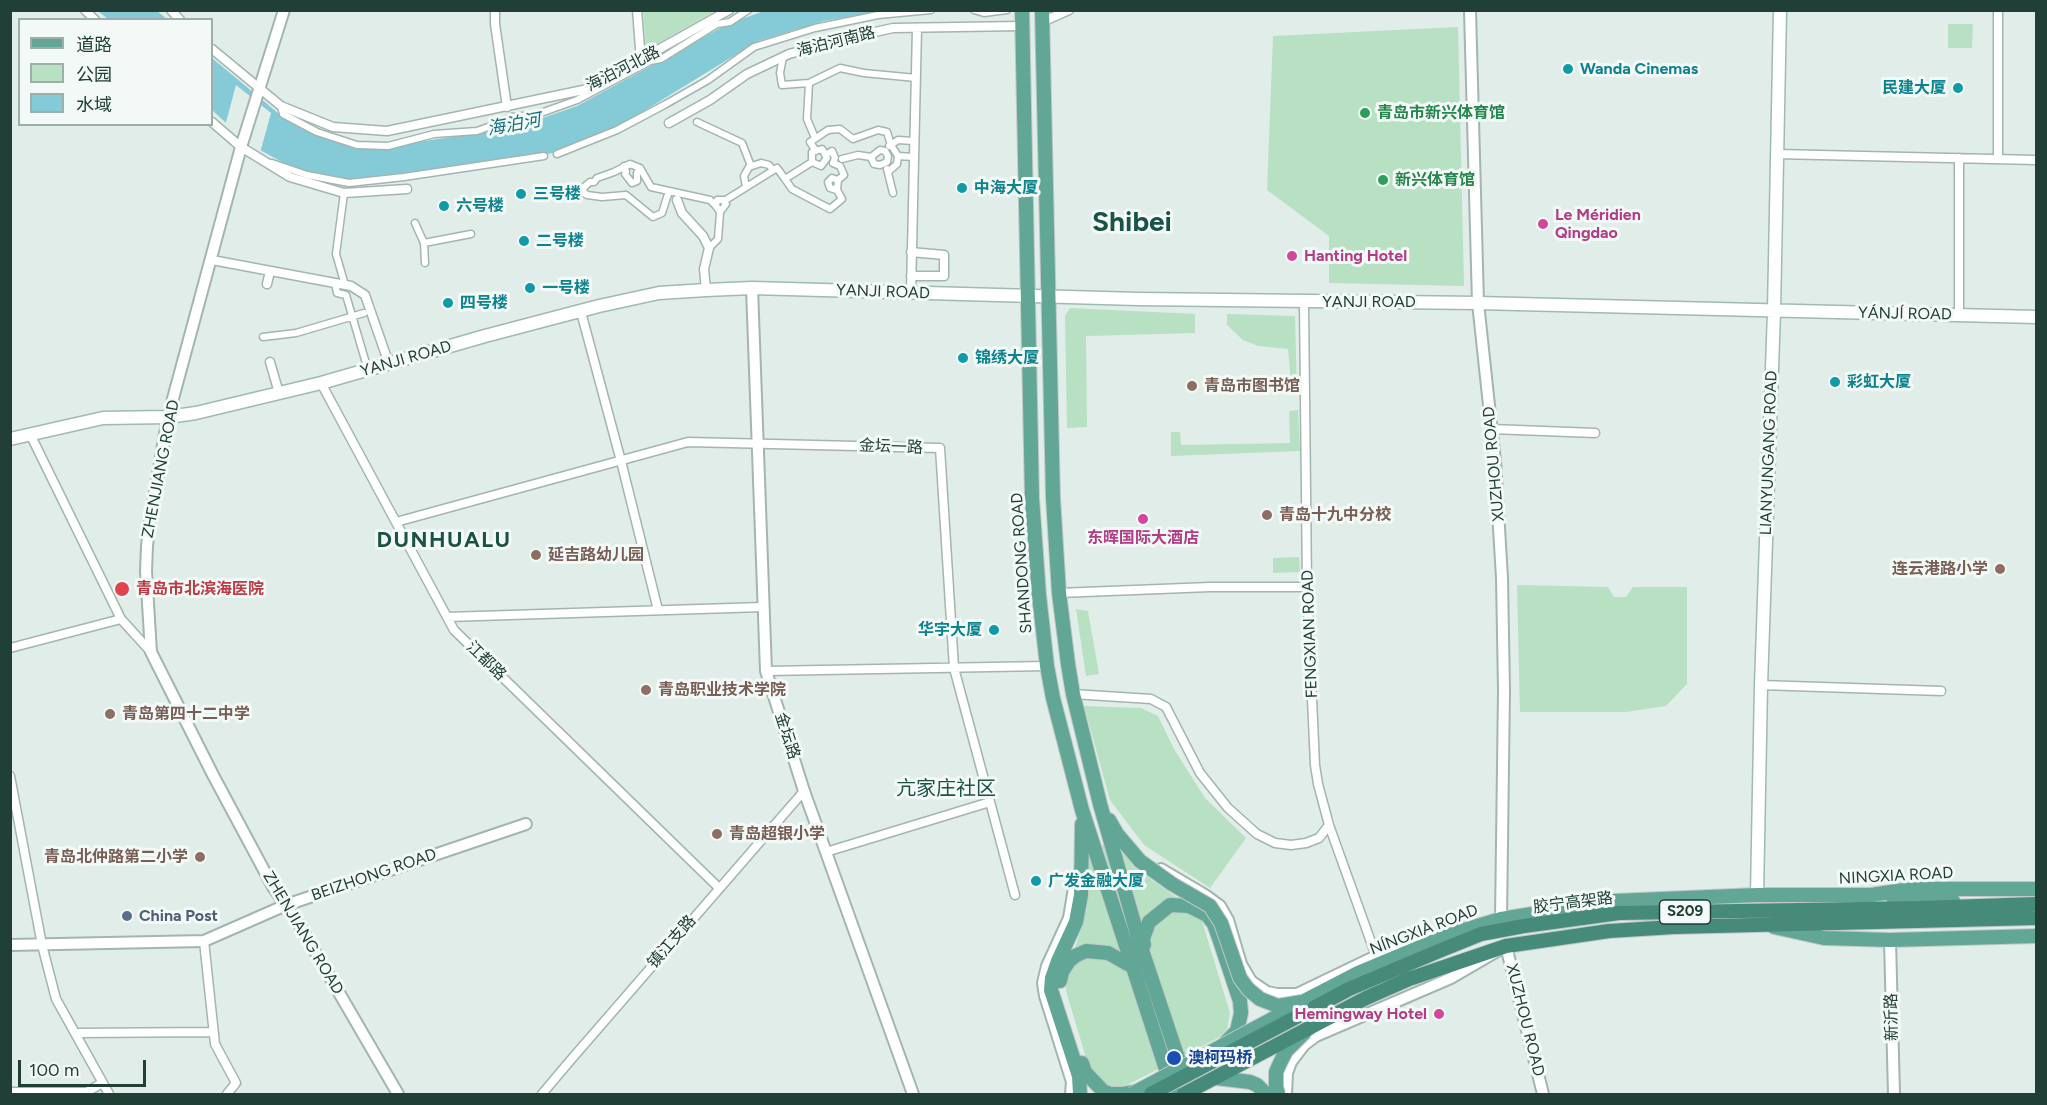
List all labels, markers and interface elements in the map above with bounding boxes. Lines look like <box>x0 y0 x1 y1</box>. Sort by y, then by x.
legend <box>18 18 213 126</box>
street label: 海泊河南路 <box>795 23 877 61</box>
text: 道路 <box>76 34 112 56</box>
street label: 海泊河北路 <box>583 42 663 96</box>
place label: Wanda Cinemas <box>1580 59 1698 79</box>
marker: Wanda Cinemas <box>1561 62 1575 76</box>
text: 公园 <box>76 64 112 86</box>
place label: 民建大厦 <box>1882 78 1946 98</box>
marker: 民建大厦 <box>1951 81 1965 95</box>
text: 水域 <box>76 94 112 116</box>
place label: 青岛市新兴体育馆 <box>1377 103 1505 123</box>
marker: 青岛市新兴体育馆 <box>1358 106 1372 120</box>
water label: 海泊河 <box>486 110 542 140</box>
place label: 新兴体育馆 <box>1395 170 1475 190</box>
marker: 新兴体育馆 <box>1376 173 1390 187</box>
place label: 中海大厦 <box>974 178 1038 198</box>
marker: 中海大厦 <box>955 181 969 195</box>
place label: 三号楼 <box>533 184 581 204</box>
marker: 三号楼 <box>514 187 528 201</box>
place label: 六号楼 <box>456 196 504 216</box>
marker: 六号楼 <box>437 199 451 213</box>
place label: Le Méridien Qingdao <box>1555 205 1641 243</box>
district label: Shibei <box>1092 206 1172 240</box>
marker: Le Méridien Qingdao <box>1536 217 1550 231</box>
place label: 二号楼 <box>536 231 584 251</box>
marker: 二号楼 <box>517 234 531 248</box>
place label: Hanting Hotel <box>1304 246 1407 266</box>
marker: Hanting Hotel <box>1285 249 1299 263</box>
place label: 一号楼 <box>542 278 590 298</box>
marker: 一号楼 <box>523 281 537 295</box>
street label: YANJI ROAD <box>836 281 930 303</box>
street label: YANJI ROAD <box>1322 292 1416 312</box>
place label: 四号楼 <box>460 293 508 313</box>
marker: 四号楼 <box>441 296 455 310</box>
street label: YÁNJÍ ROAD <box>1858 304 1952 324</box>
street label: YANJI ROAD <box>358 337 454 381</box>
place label: 锦绣大厦 <box>975 348 1039 368</box>
marker: 锦绣大厦 <box>956 351 970 365</box>
street label: LIANYUNGANG ROAD <box>1757 370 1781 536</box>
place label: 彩虹大厦 <box>1847 372 1911 392</box>
marker: 彩虹大厦 <box>1828 375 1842 389</box>
place label: 青岛市图书馆 <box>1204 376 1300 396</box>
marker: 青岛市图书馆 <box>1185 379 1199 393</box>
street label: ZHENJIANG ROAD <box>138 398 184 540</box>
street label: XUZHOU ROAD <box>1479 406 1509 522</box>
street label: 金坛一路 <box>859 436 923 458</box>
street label: SHANDONG ROAD <box>1007 492 1037 634</box>
place label: 青岛十九中分校 <box>1279 505 1391 525</box>
marker: 青岛十九中分校 <box>1260 508 1274 522</box>
marker: 东晖国际大酒店 <box>1136 512 1150 526</box>
district label: DUNHUALU <box>377 528 511 554</box>
place label: 东晖国际大酒店 <box>1087 528 1199 548</box>
place label: 延吉路幼儿园 <box>548 545 644 565</box>
marker: 延吉路幼儿园 <box>529 548 543 562</box>
place label: 连云港路小学 <box>1892 559 1988 579</box>
marker: 连云港路小学 <box>1993 562 2007 576</box>
street label: FENGXIAN ROAD <box>1298 570 1322 698</box>
place label: 青岛市北滨海医院 <box>136 579 264 599</box>
marker: 青岛市北滨海医院 <box>113 580 131 598</box>
place label: 华宇大厦 <box>918 620 982 640</box>
marker: 华宇大厦 <box>987 623 1001 637</box>
street label: 江都路 <box>462 637 510 685</box>
place label: 青岛职业技术学院 <box>658 680 786 700</box>
marker: 青岛职业技术学院 <box>639 683 653 697</box>
place label: 青岛第四十二中学 <box>122 704 250 724</box>
marker: 青岛第四十二中学 <box>103 707 117 721</box>
street label: 金坛路 <box>770 710 804 762</box>
district label: 亢家庄社区 <box>896 777 996 801</box>
place label: 青岛超银小学 <box>729 824 825 844</box>
marker: 青岛超银小学 <box>710 827 724 841</box>
street label: BEIZHONG ROAD <box>309 845 439 905</box>
place label: 青岛北仲路第二小学 <box>44 847 188 867</box>
marker: 青岛北仲路第二小学 <box>193 850 207 864</box>
street label: NINGXIA ROAD <box>1838 863 1954 889</box>
street label: ZHENJIANG ROAD <box>259 868 347 998</box>
place label: 广发金融大厦 <box>1048 871 1144 891</box>
marker: 广发金融大厦 <box>1029 874 1043 888</box>
street label: 胶宁高架路 <box>1532 889 1614 917</box>
road number: S209 <box>1660 900 1710 924</box>
street label: NÍNGXIÀ ROAD <box>1367 901 1481 959</box>
place label: China Post <box>139 906 218 926</box>
marker: China Post <box>120 909 134 923</box>
street label: 镇江支路 <box>644 912 700 972</box>
street label: XUZHOU ROAD <box>1502 962 1548 1078</box>
street label: 新沂路 <box>1882 993 1902 1041</box>
place label: Hemingway Hotel <box>1294 1004 1427 1024</box>
marker: Hemingway Hotel <box>1432 1007 1446 1021</box>
scale bar <box>21 1048 148 1086</box>
place label: 澳柯玛桥 <box>1188 1048 1252 1068</box>
marker: 澳柯玛桥 <box>1165 1049 1183 1067</box>
text: 100 m <box>29 1059 79 1081</box>

